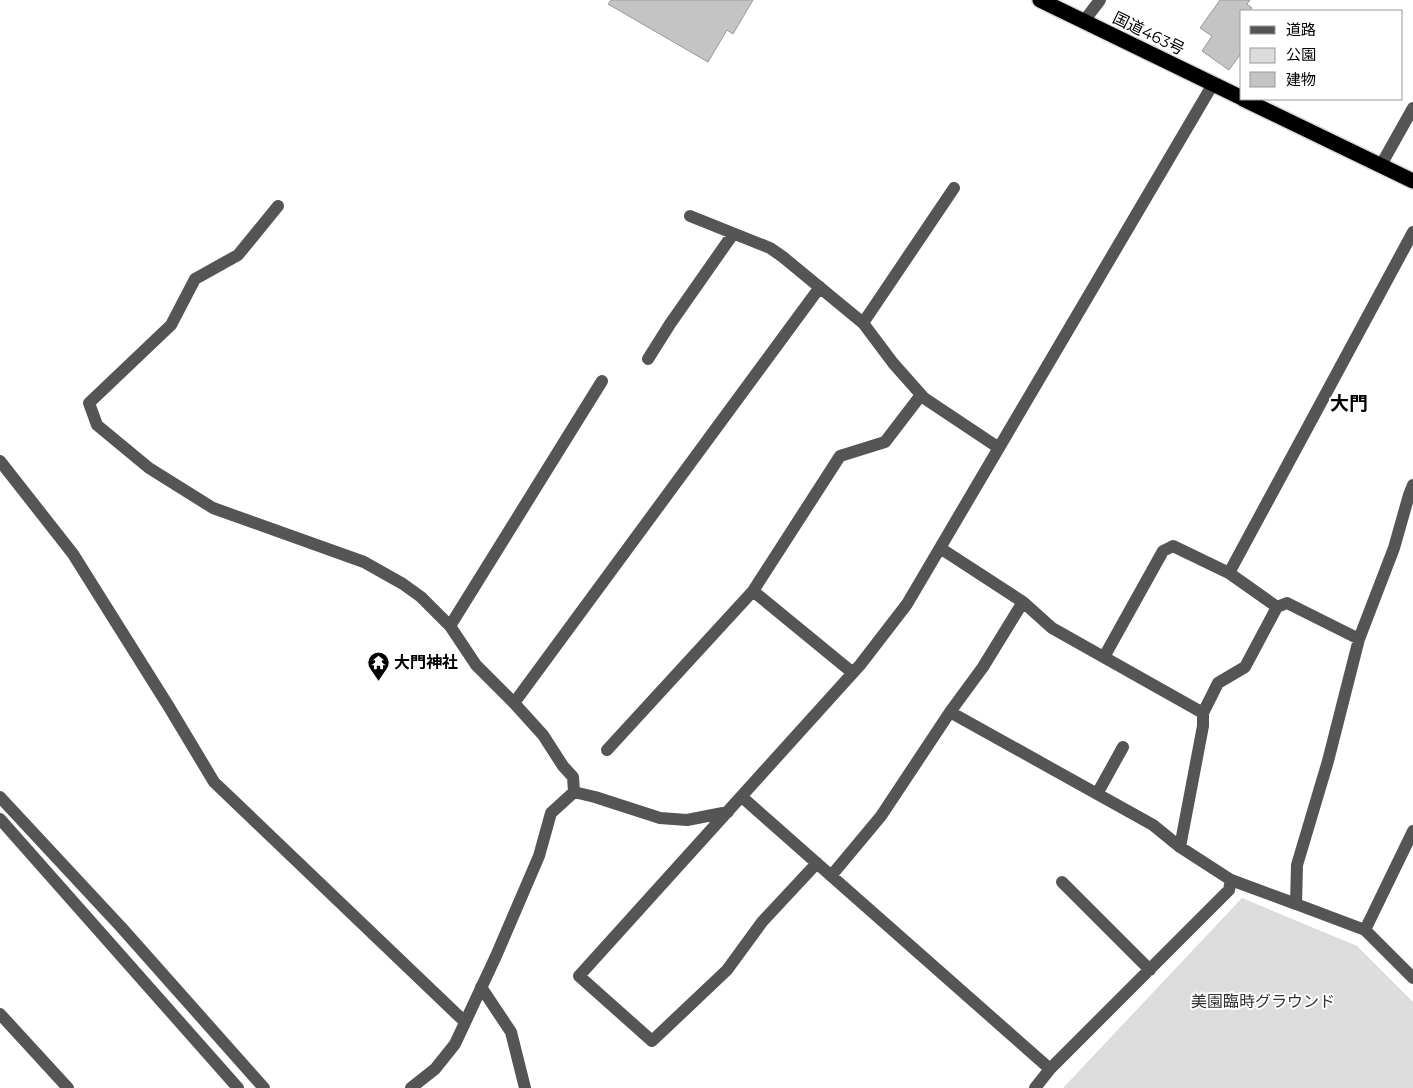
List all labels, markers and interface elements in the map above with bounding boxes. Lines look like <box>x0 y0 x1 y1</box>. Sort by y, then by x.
street label: 国道463号 <box>1110 8 1188 59</box>
legend <box>1240 10 1403 100</box>
text: 道路 <box>1286 20 1316 39</box>
text: 公園 <box>1286 45 1316 64</box>
text: 建物 <box>1286 70 1316 89</box>
district label: 大門 <box>1330 392 1368 415</box>
temple icon: 大門神社 <box>366 650 390 681</box>
place label: 大門神社 <box>394 653 458 672</box>
park label: 美園臨時グラウンド <box>1191 992 1335 1011</box>

